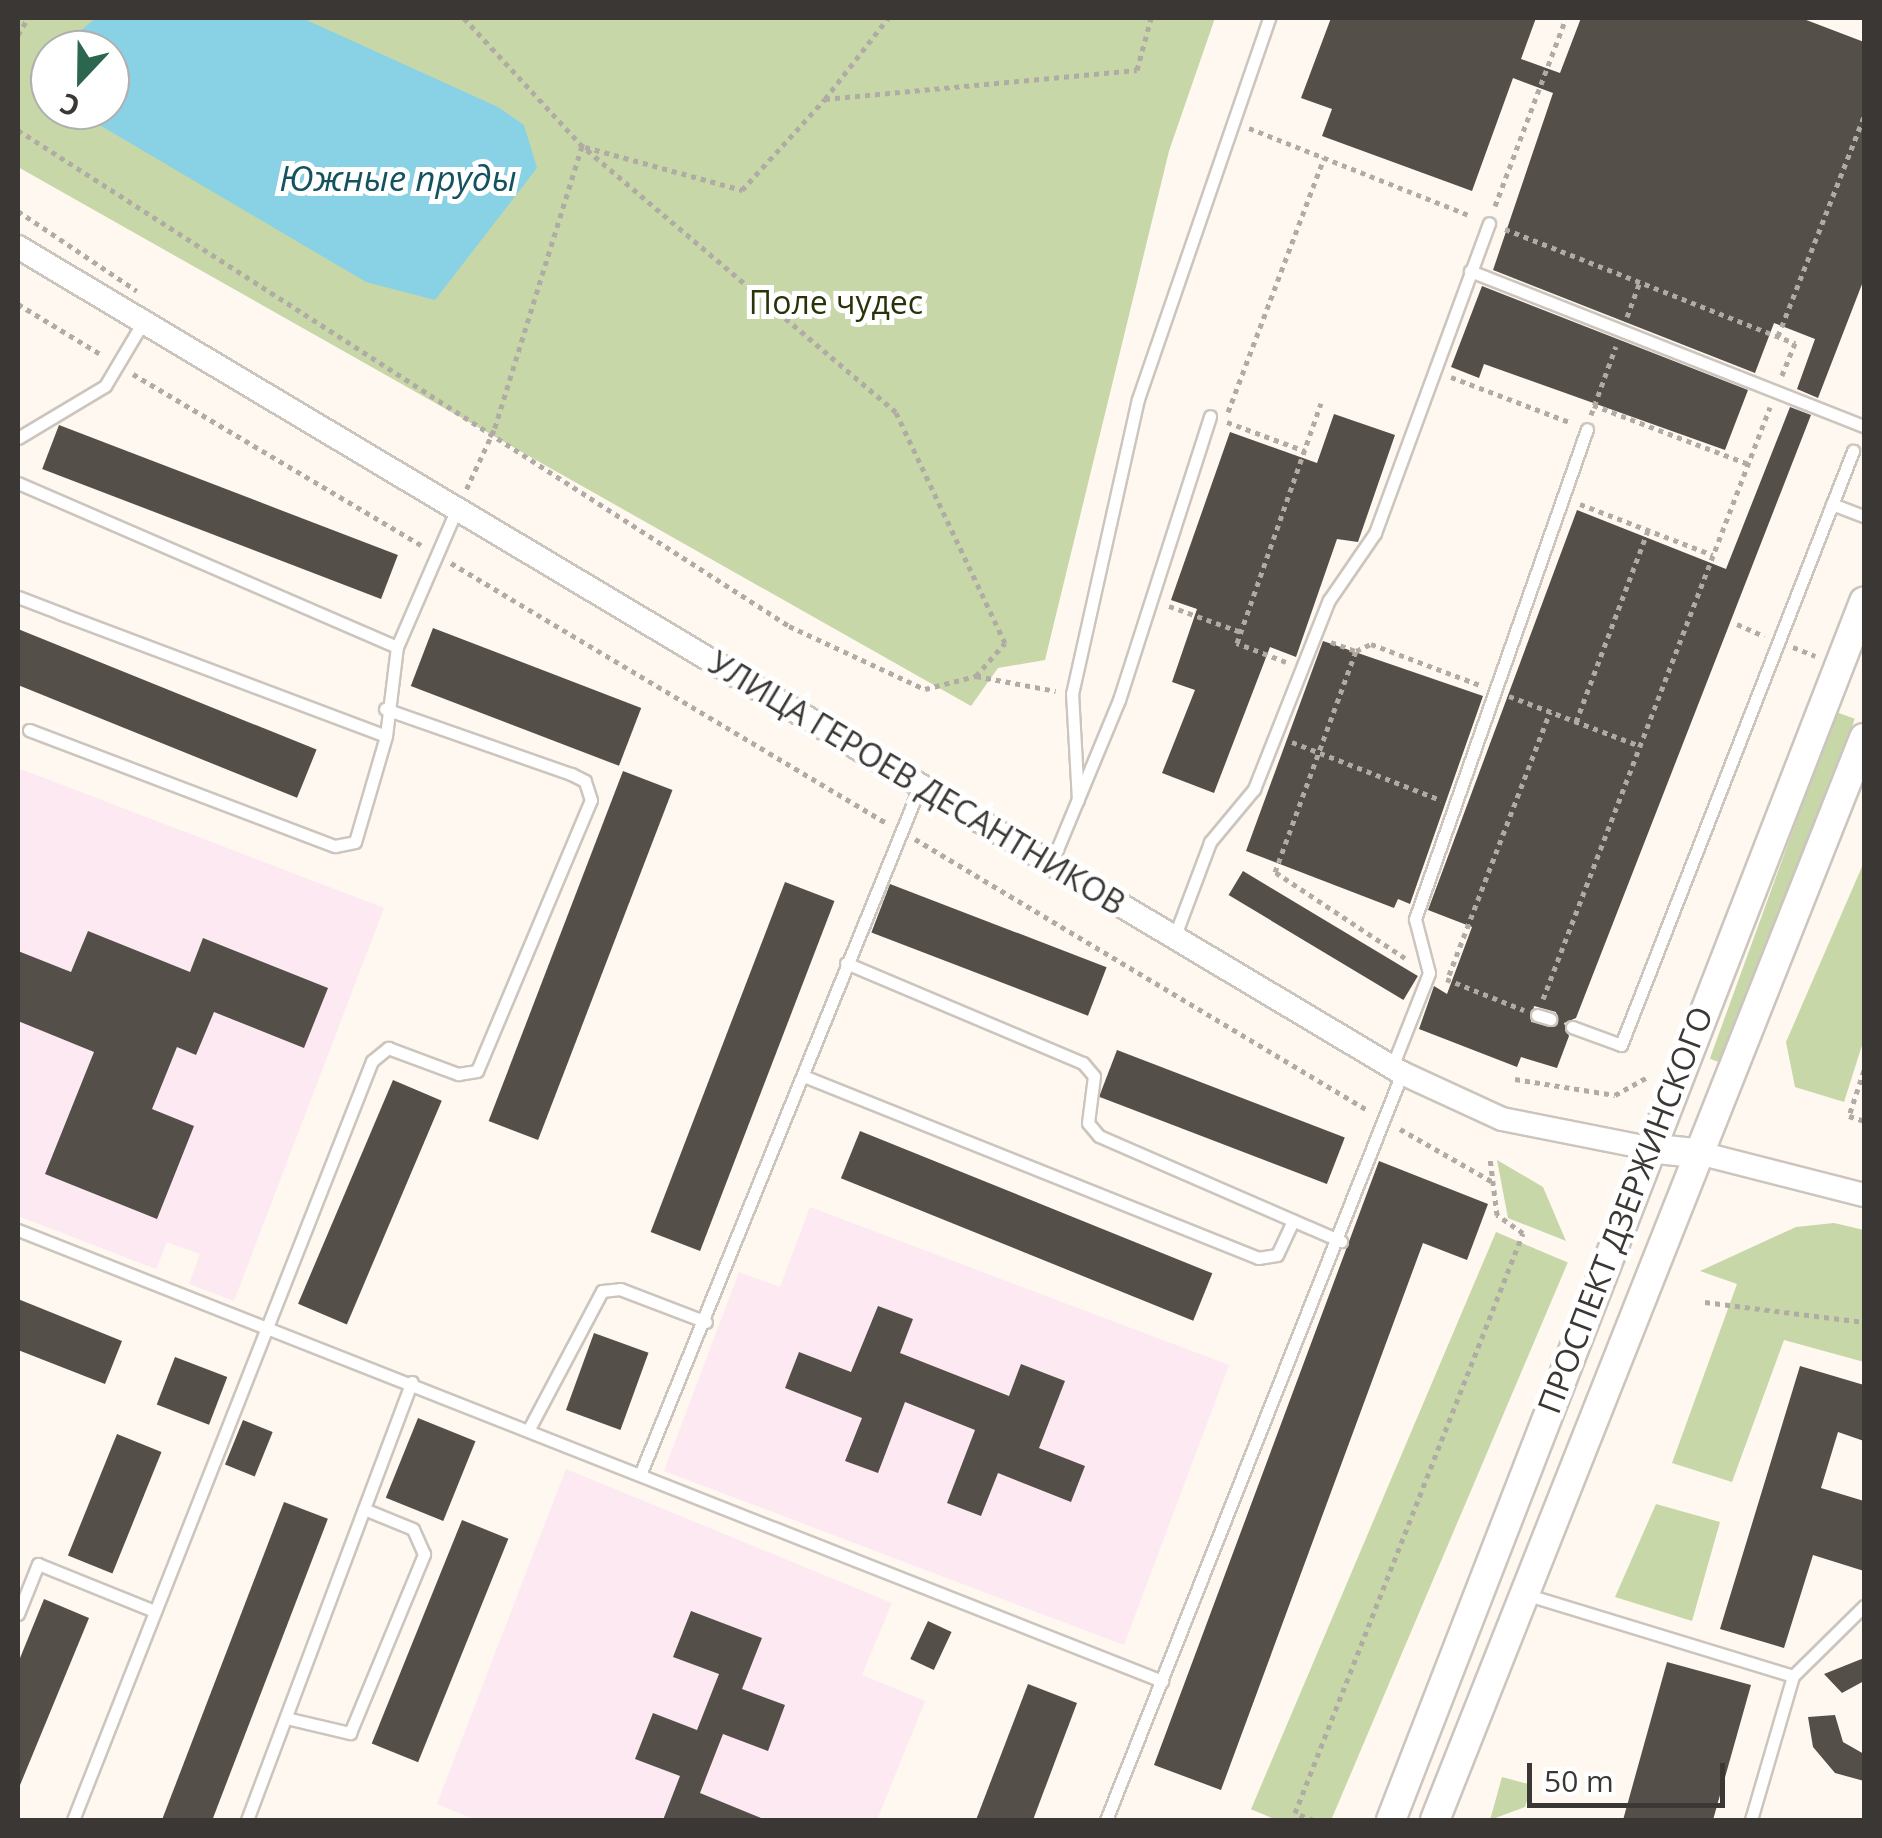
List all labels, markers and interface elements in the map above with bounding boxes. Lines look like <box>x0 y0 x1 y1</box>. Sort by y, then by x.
north arrow <box>30 30 130 130</box>
text: С <box>54 85 85 127</box>
water label: Южные пруды <box>279 157 517 199</box>
park label: Поле чудес <box>749 283 923 321</box>
street label: УЛИЦА ГЕРОЕВ ДЕСАНТНИКОВ <box>702 643 1132 923</box>
street label: ПРОСПЕКТ ДЗЕРЖИНСКОГО <box>1530 1001 1720 1419</box>
scale bar <box>1532 1743 1730 1805</box>
text: 50 m <box>1544 1760 1614 1801</box>

